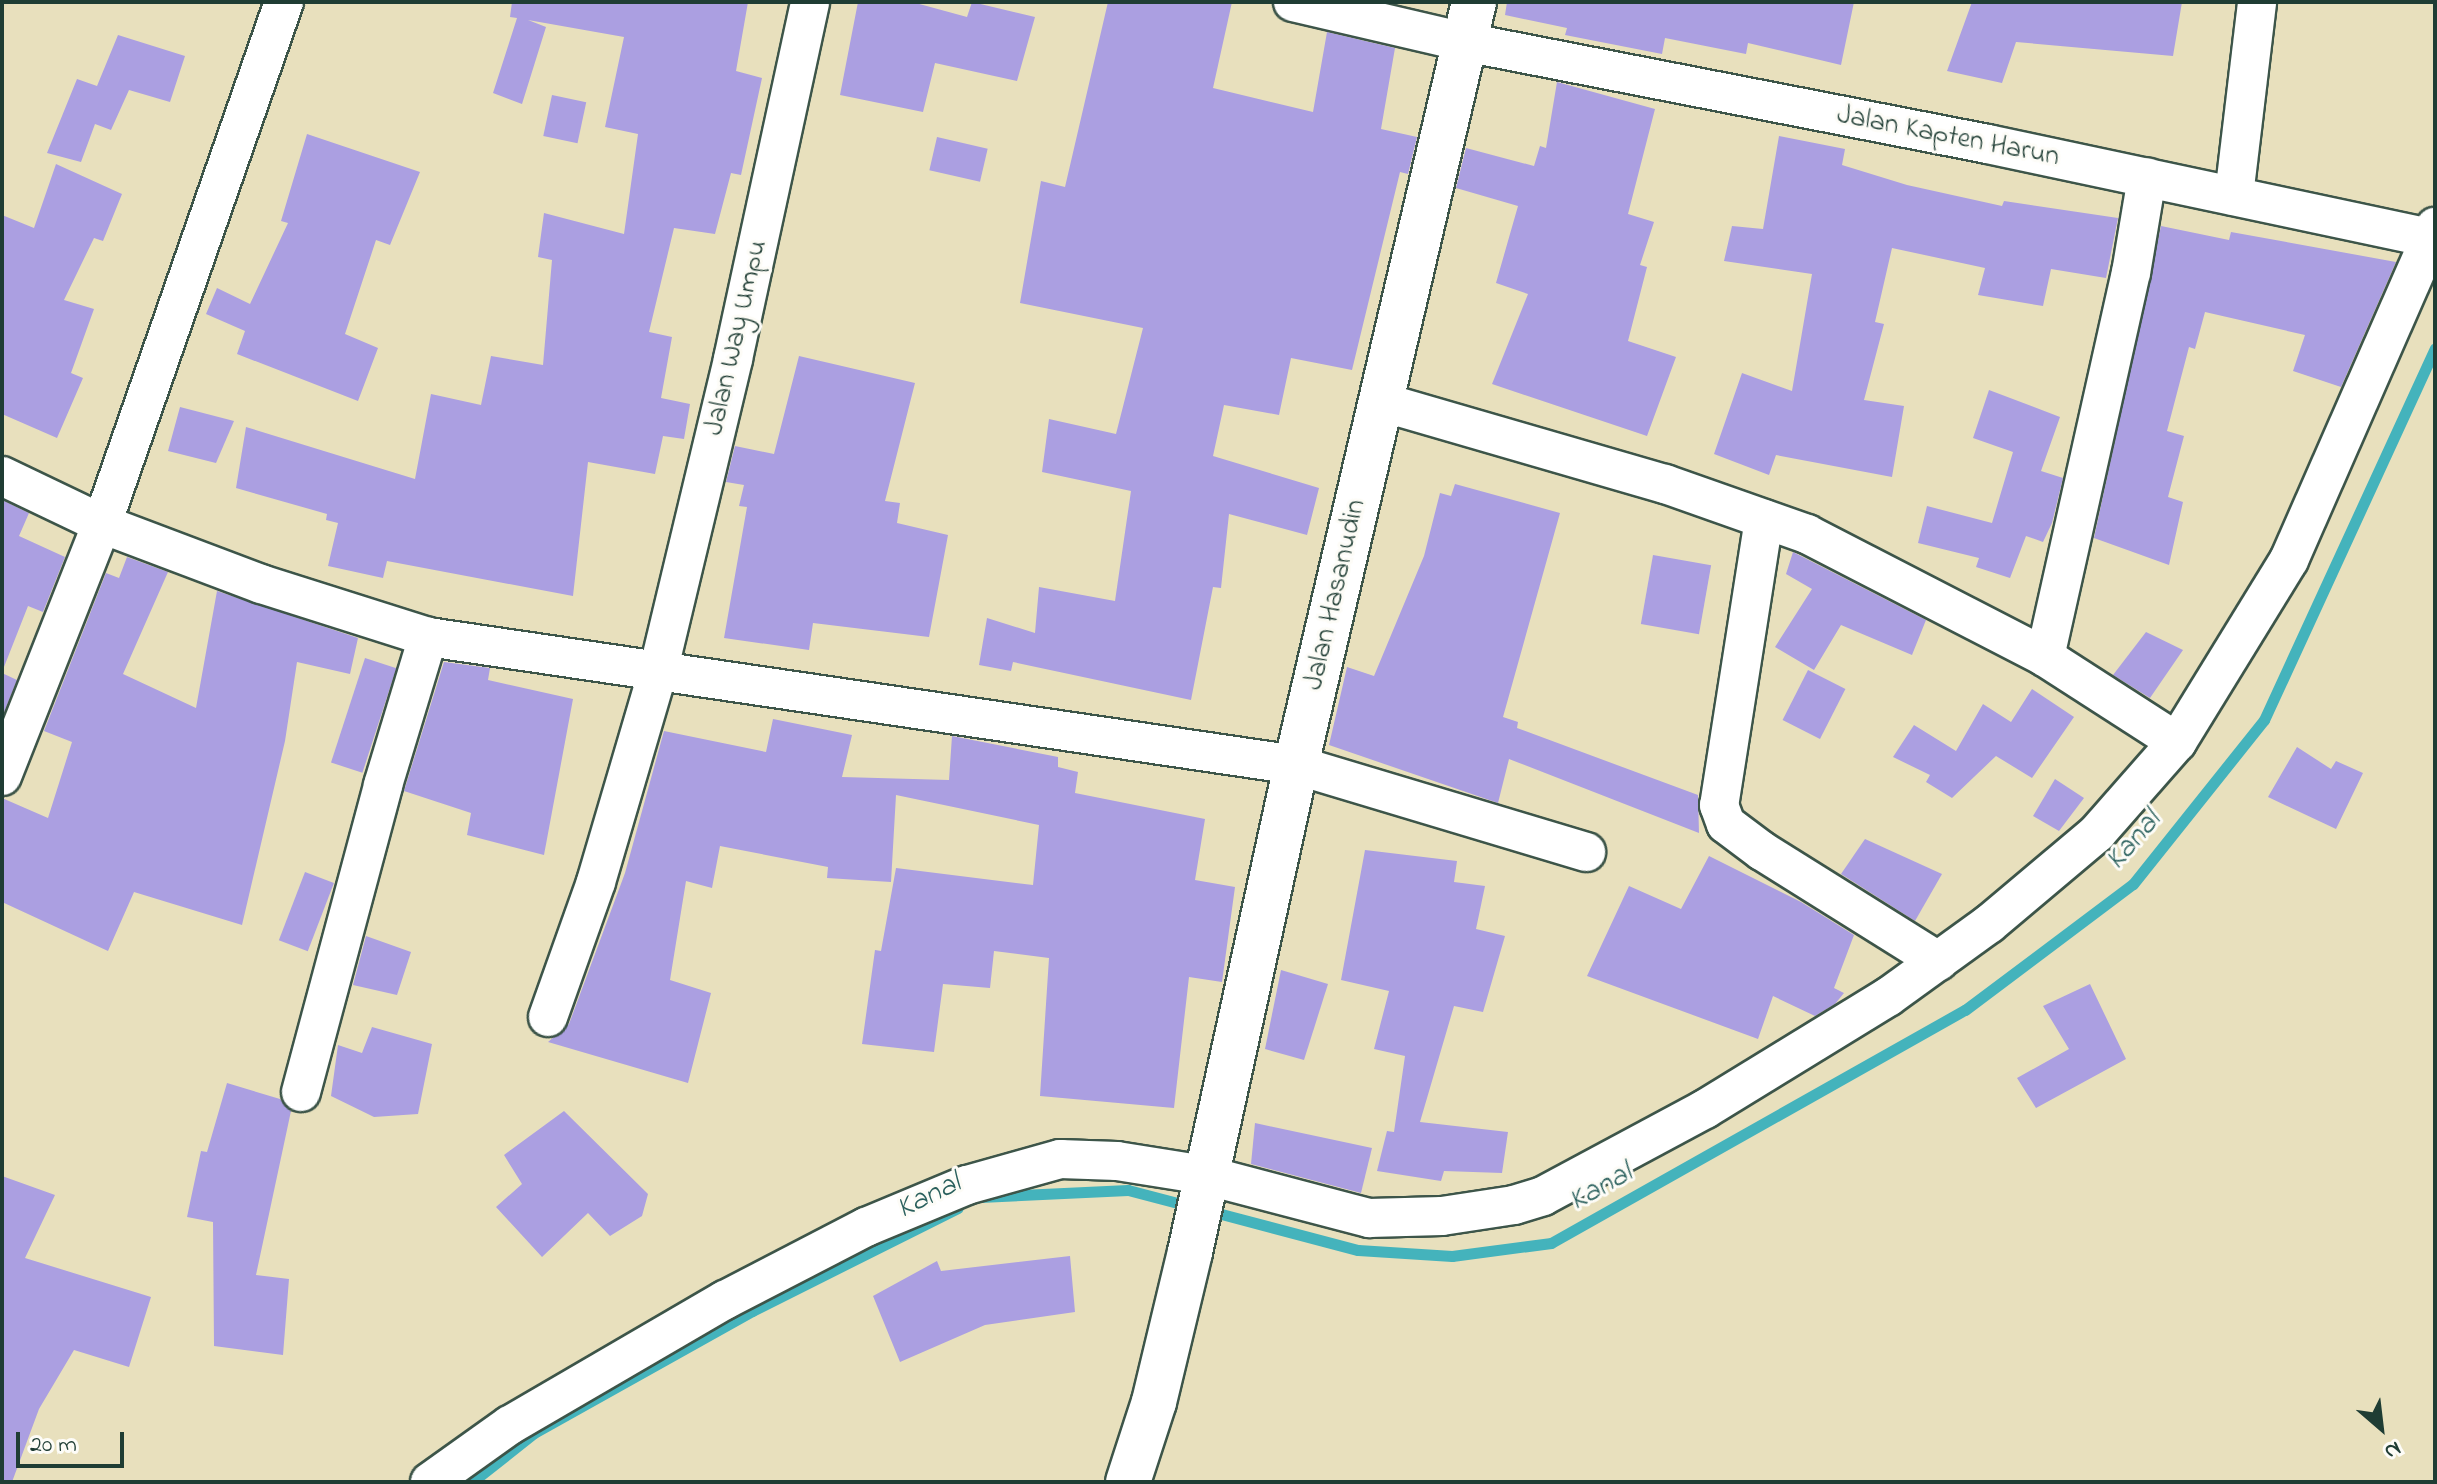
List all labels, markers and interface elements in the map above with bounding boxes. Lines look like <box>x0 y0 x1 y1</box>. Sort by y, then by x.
street label: Jalan Kapten Harun <box>1834 99 2062 175</box>
street label: Jalan Way Umpu <box>698 237 776 439</box>
street label: Jalan Hasanudin <box>1298 496 1374 694</box>
water label: Kanal <box>2099 804 2169 878</box>
water label: Kanal <box>1563 1156 1639 1220</box>
water label: Kanal <box>891 1166 967 1228</box>
north arrow <box>2341 1388 2421 1468</box>
scale bar <box>20 1416 128 1466</box>
text: 20 m <box>30 1428 77 1463</box>
text: N <box>2378 1432 2406 1467</box>

